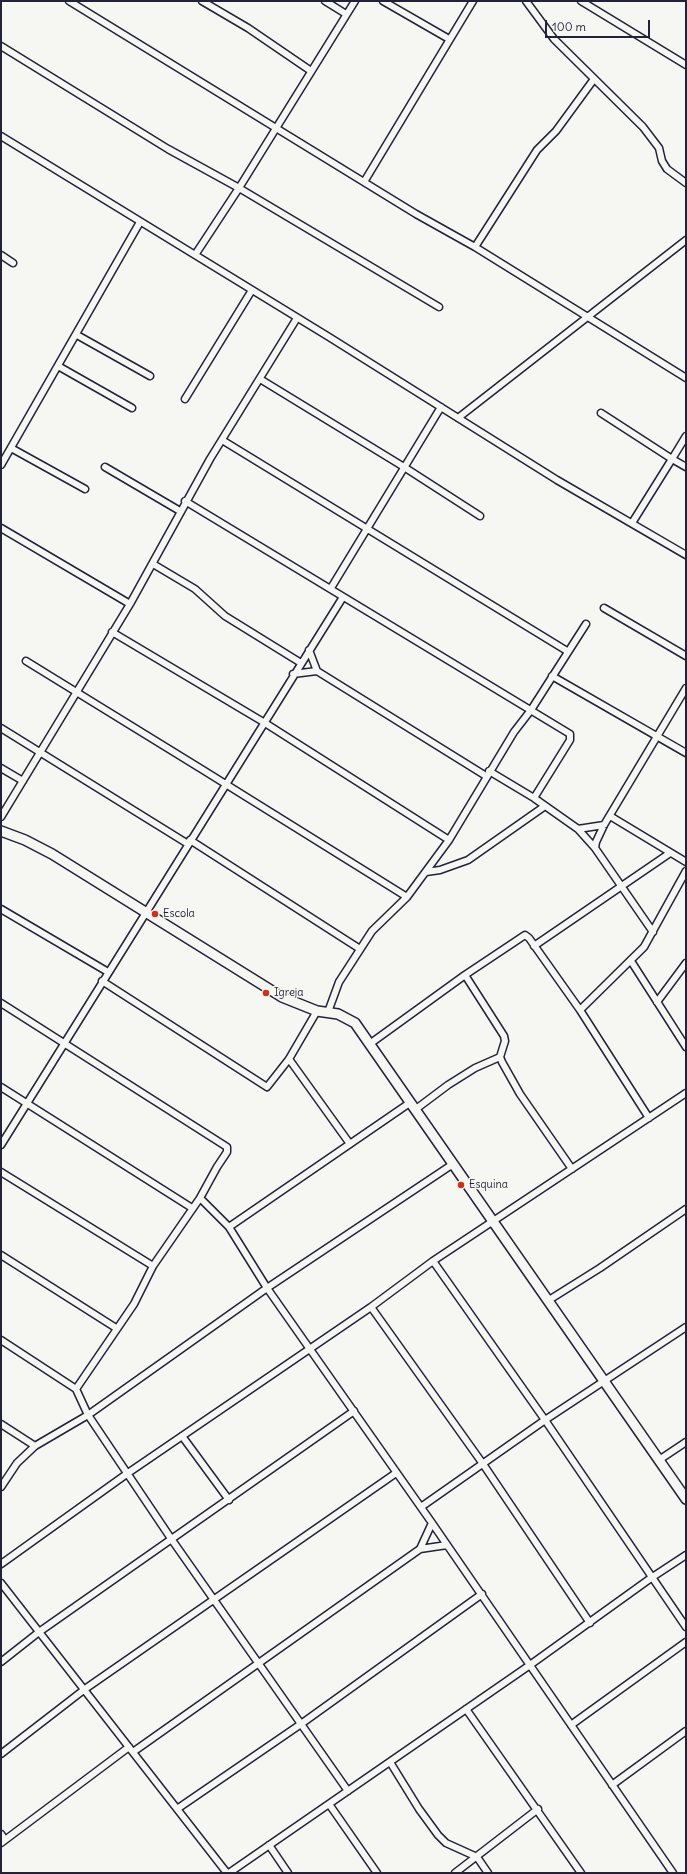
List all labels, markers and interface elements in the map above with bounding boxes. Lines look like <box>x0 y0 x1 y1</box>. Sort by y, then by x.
scale bar <box>547 12 652 38</box>
text: 100 m <box>552 19 586 34</box>
place label: Escola <box>163 907 195 921</box>
marker: Escola <box>150 909 160 919</box>
place label: Igreja <box>274 986 304 1000</box>
marker: Igreja <box>261 988 271 998</box>
place label: Esquina <box>469 1178 508 1192</box>
marker: Esquina <box>456 1180 466 1190</box>

